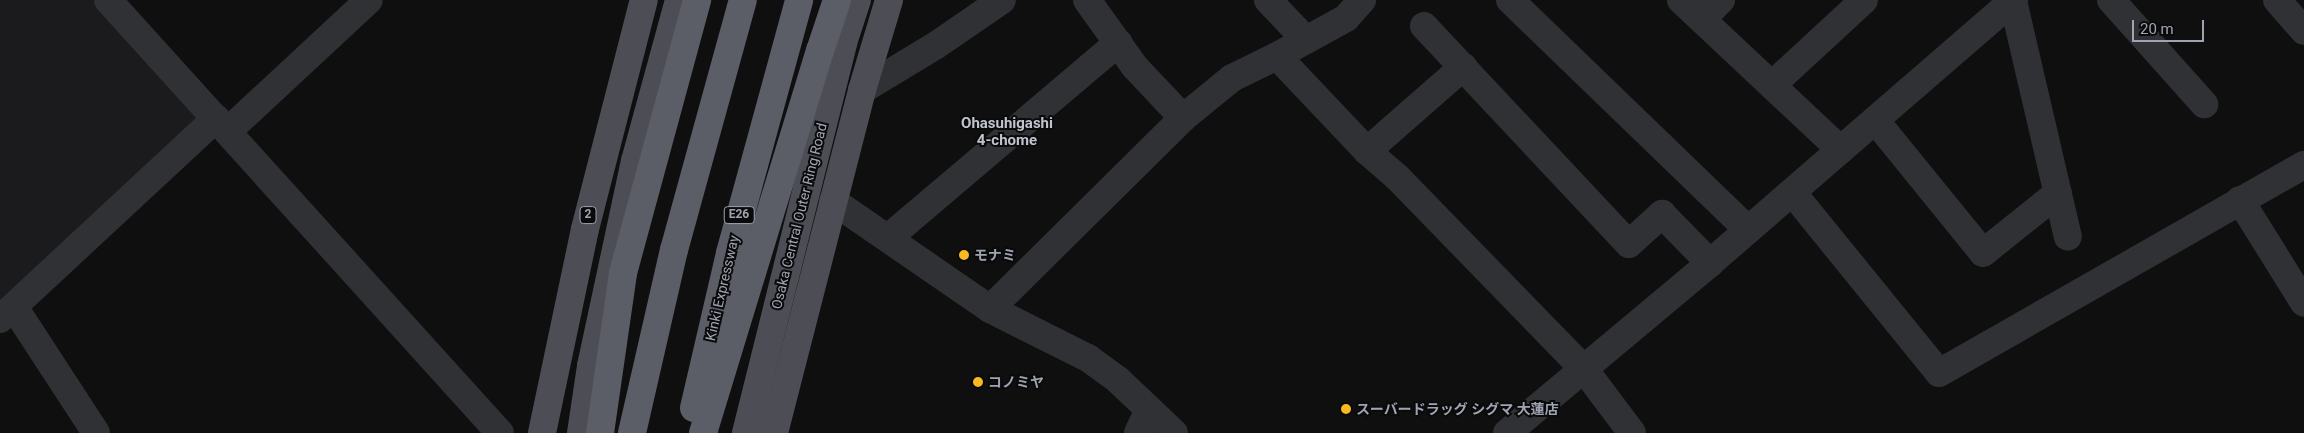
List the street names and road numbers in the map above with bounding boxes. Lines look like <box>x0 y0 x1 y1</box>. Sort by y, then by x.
street label: Osaka Central Outer Ring Road <box>768 121 830 311</box>
road number: 2 <box>579 206 597 224</box>
road number: E26 <box>723 206 755 224</box>
street label: Kinki Expressway <box>702 234 742 342</box>

